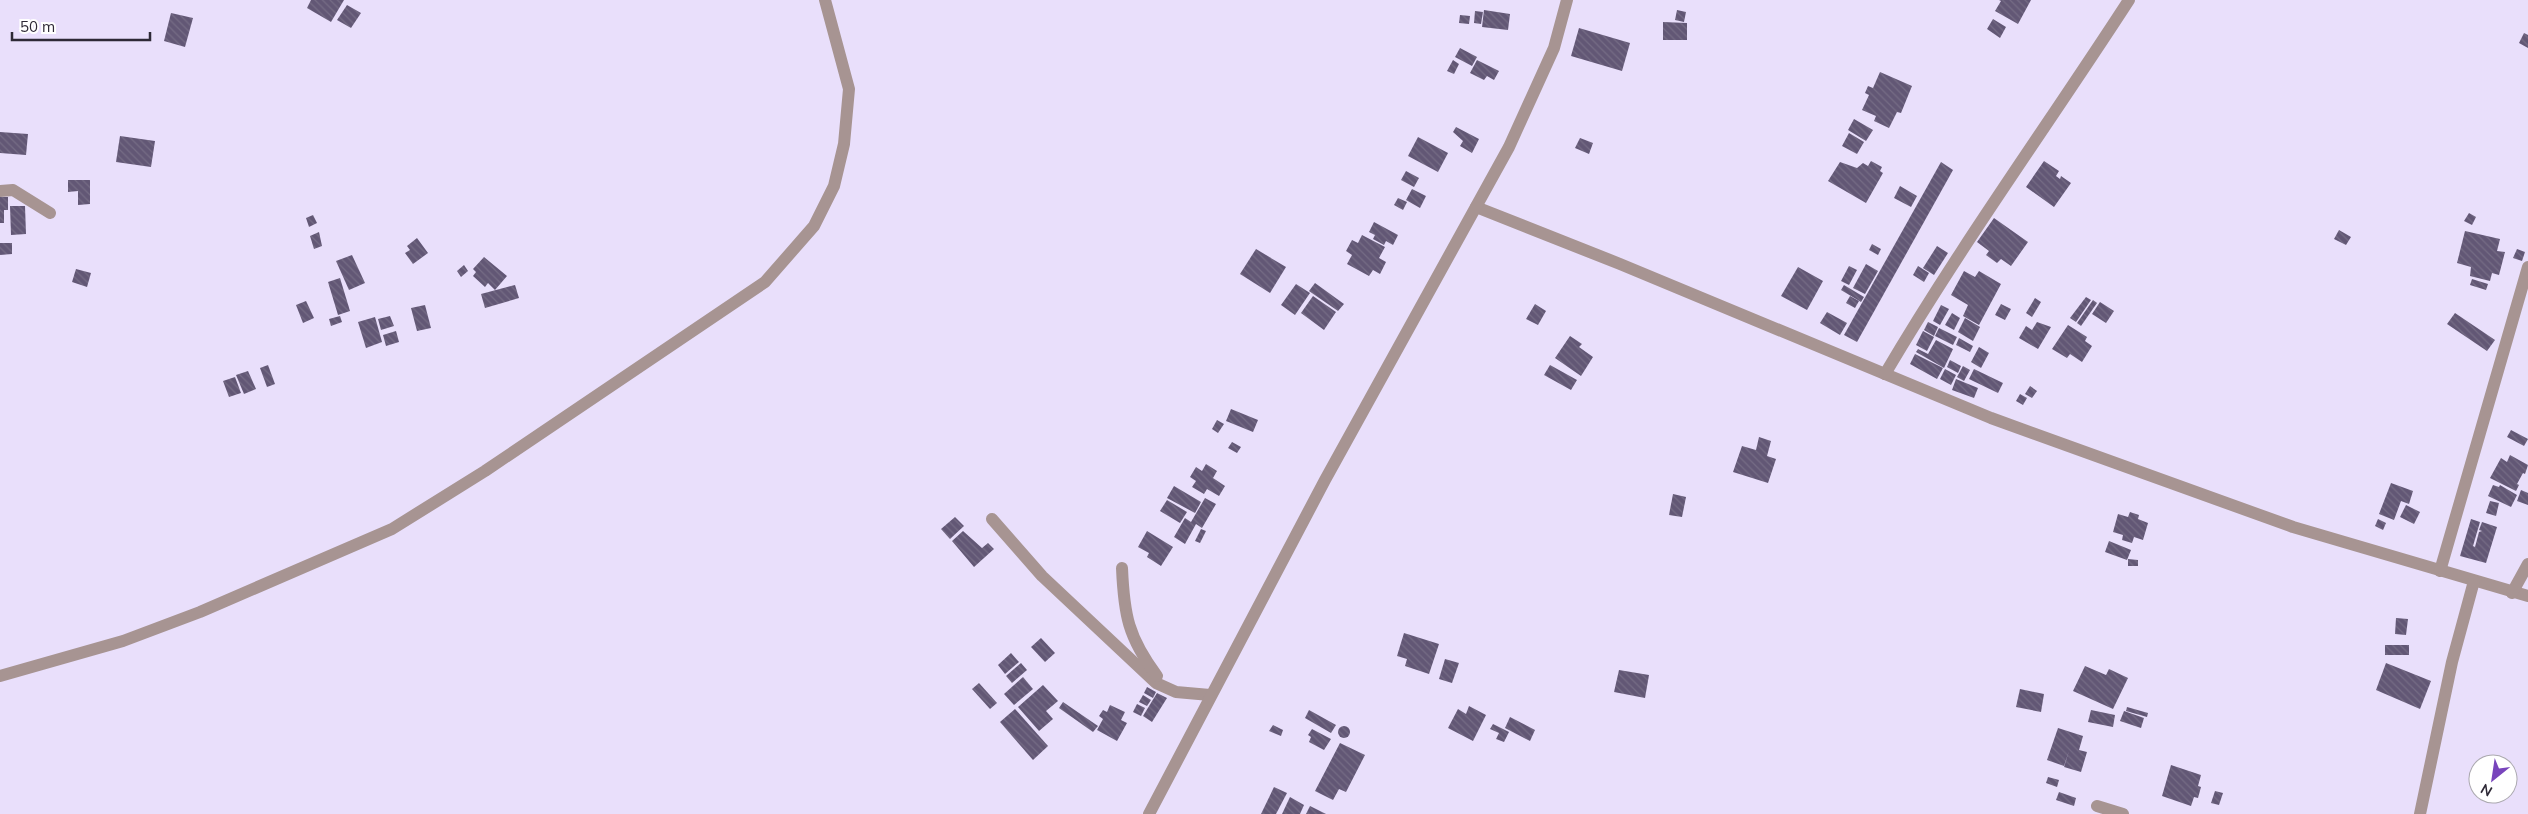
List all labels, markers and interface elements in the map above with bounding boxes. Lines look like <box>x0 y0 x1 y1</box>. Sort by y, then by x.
scale bar <box>12 10 150 42</box>
text: 50 m <box>20 17 55 36</box>
north arrow <box>2468 754 2518 804</box>
text: N <box>2477 780 2496 801</box>

